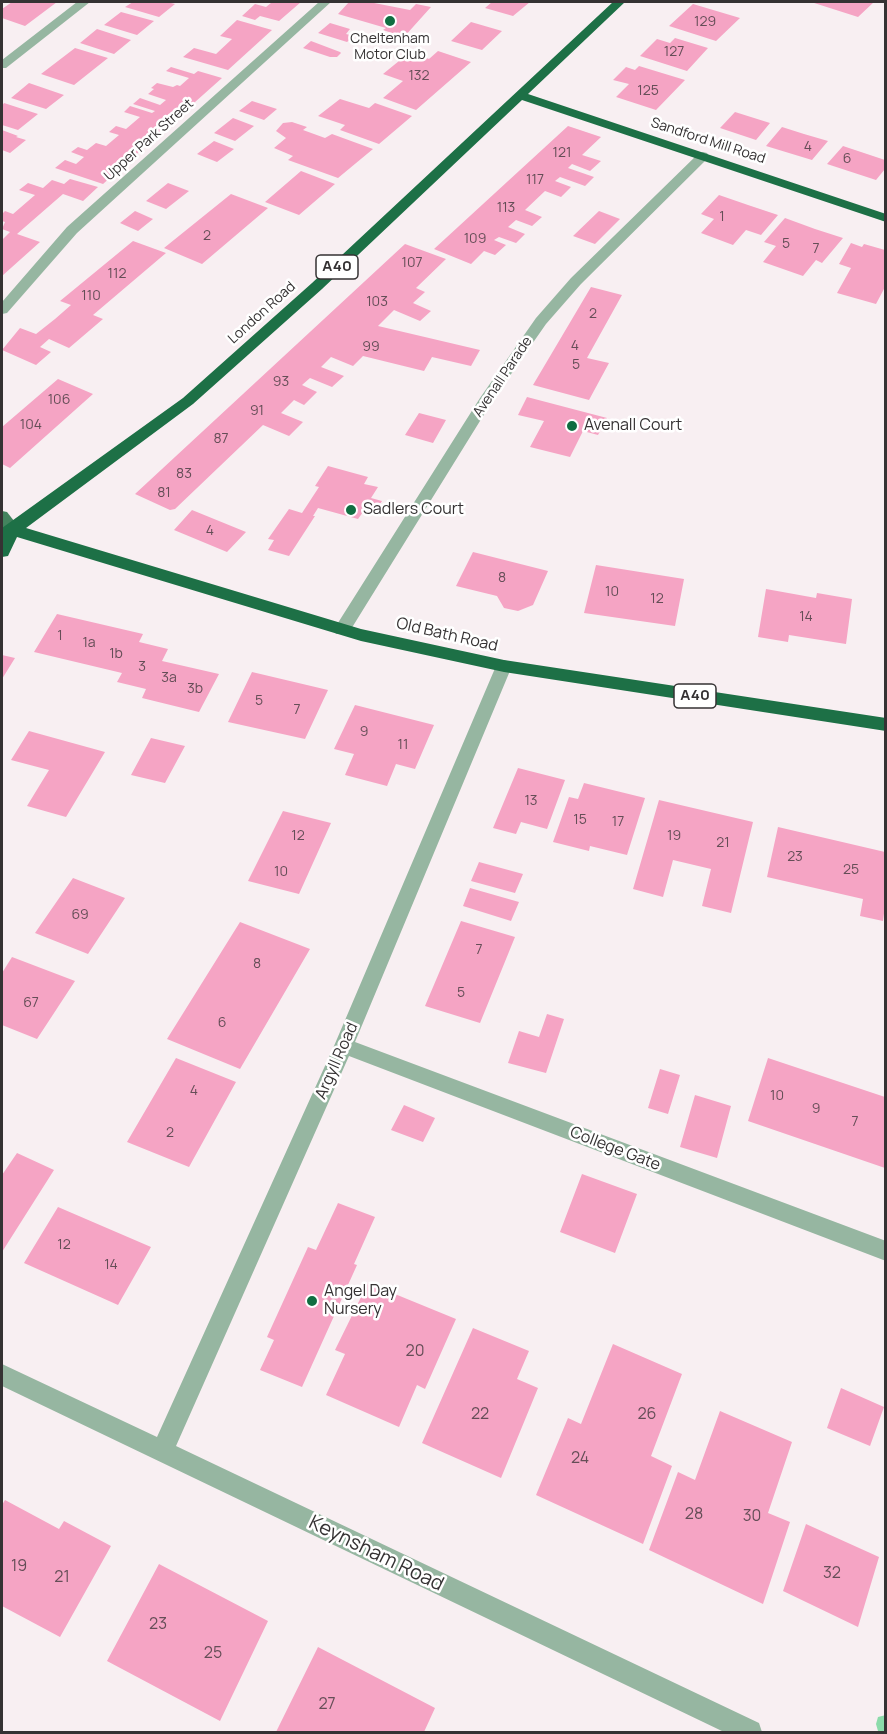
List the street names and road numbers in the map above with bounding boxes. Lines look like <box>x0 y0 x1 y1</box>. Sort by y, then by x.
street label: Upper Park Street <box>101 96 197 184</box>
street label: Sandford Mill Road <box>649 115 767 167</box>
road number: A40 <box>316 255 358 279</box>
street label: London Road <box>225 278 299 348</box>
street label: Avenall Parade <box>470 334 536 420</box>
street label: Old Bath Road <box>394 614 500 656</box>
road number: A40 <box>674 684 716 708</box>
street label: Argyll Road <box>312 1020 362 1102</box>
street label: College Gate <box>567 1123 663 1175</box>
street label: Keynsham Road <box>305 1511 447 1597</box>

